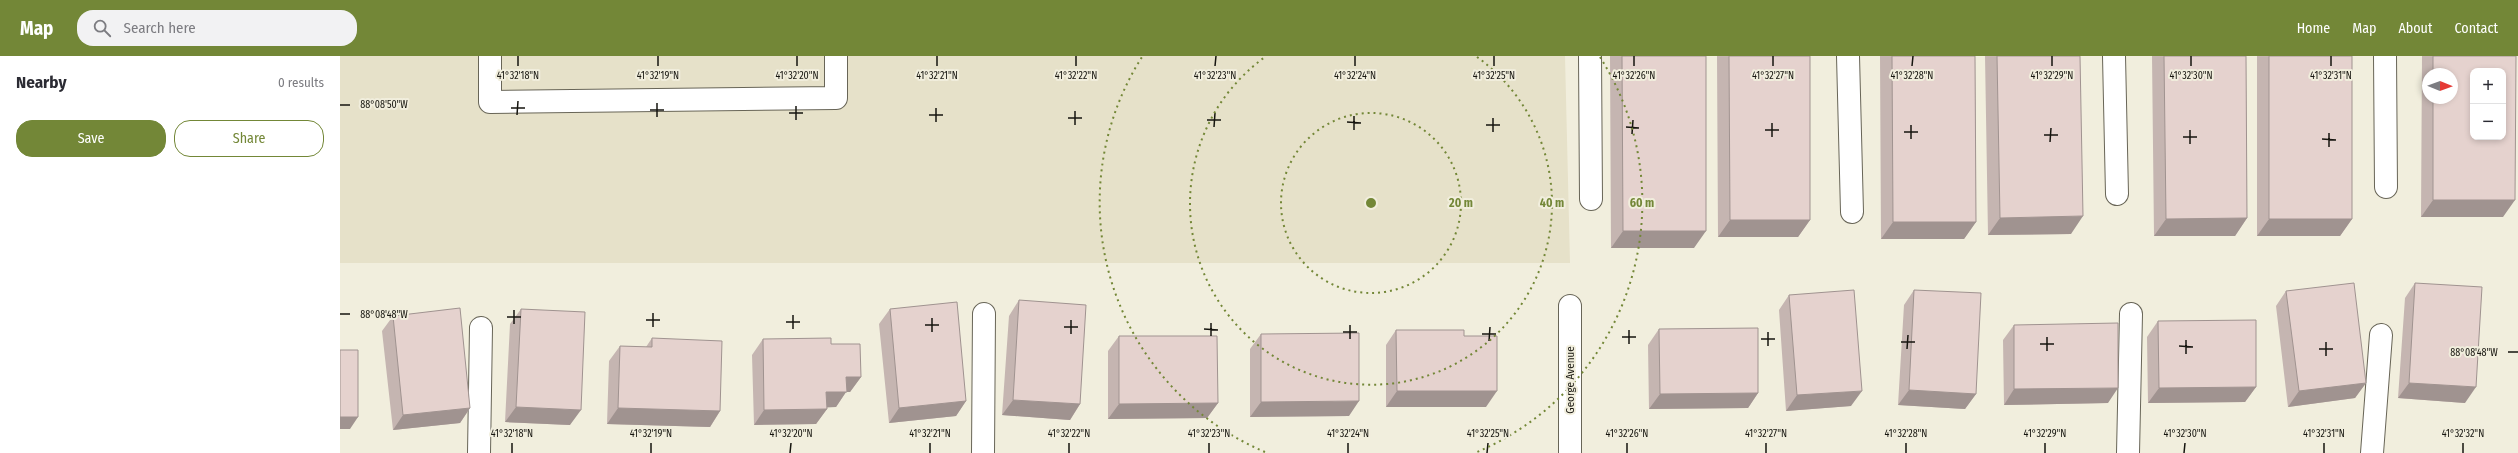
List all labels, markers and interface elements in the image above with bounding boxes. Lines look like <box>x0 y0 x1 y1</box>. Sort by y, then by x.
search box <box>77 10 357 46</box>
text: Map <box>20 17 53 40</box>
icon: search <box>91 17 113 39</box>
text: Search here <box>123 19 196 37</box>
text: Home <box>2297 20 2330 37</box>
text: Map <box>2352 20 2376 37</box>
text: About <box>2398 20 2433 37</box>
text: Contact <box>2455 20 2498 37</box>
north arrow <box>2422 68 2458 104</box>
map controls <box>2470 68 2506 140</box>
button: + <box>2470 68 2506 104</box>
text: 41°32'18"N <box>497 70 539 82</box>
text: 41°32'19"N <box>637 70 679 82</box>
text: 41°32'20"N <box>775 70 819 82</box>
text: 41°32'21"N <box>916 70 958 82</box>
text: 41°32'22"N <box>1055 70 1097 82</box>
text: 41°32'23"N <box>1194 70 1236 82</box>
text: 41°32'24"N <box>1334 70 1376 82</box>
text: 41°32'25"N <box>1473 70 1515 82</box>
text: 41°32'26"N <box>1613 70 1655 82</box>
text: 41°32'27"N <box>1752 70 1794 82</box>
text: 41°32'28"N <box>1891 70 1933 82</box>
text: 41°32'29"N <box>2031 70 2073 82</box>
text: 41°32'30"N <box>2169 70 2213 82</box>
text: 41°32'31"N <box>2310 70 2352 82</box>
text: Nearby <box>16 72 67 93</box>
text: 0 results <box>278 75 324 90</box>
text: 88°08'50"W <box>360 99 408 111</box>
button: − <box>2470 104 2506 140</box>
button: Save <box>16 120 166 157</box>
button: Share <box>174 120 324 157</box>
centre of rings <box>1364 196 1378 210</box>
text: 20 m <box>1448 196 1473 210</box>
text: 40 m <box>1540 196 1564 210</box>
text: 60 m <box>1630 196 1654 210</box>
text: 88°08'48"W <box>360 309 408 321</box>
street label: George Avenue <box>1564 346 1577 414</box>
text: 88°08'48"W <box>2450 347 2498 359</box>
text: 41°32'18"N <box>491 428 533 440</box>
text: 41°32'19"N <box>630 428 672 440</box>
text: 41°32'20"N <box>769 428 813 440</box>
text: 41°32'21"N <box>909 428 951 440</box>
text: 41°32'22"N <box>1048 428 1090 440</box>
text: 41°32'23"N <box>1188 428 1230 440</box>
text: 41°32'24"N <box>1327 428 1369 440</box>
text: 41°32'25"N <box>1467 428 1509 440</box>
text: 41°32'26"N <box>1606 428 1648 440</box>
text: 41°32'27"N <box>1745 428 1787 440</box>
text: 41°32'28"N <box>1885 428 1927 440</box>
text: 41°32'29"N <box>2024 428 2066 440</box>
text: 41°32'30"N <box>2163 428 2207 440</box>
text: 41°32'31"N <box>2303 428 2345 440</box>
text: 41°32'32"N <box>2442 428 2484 440</box>

